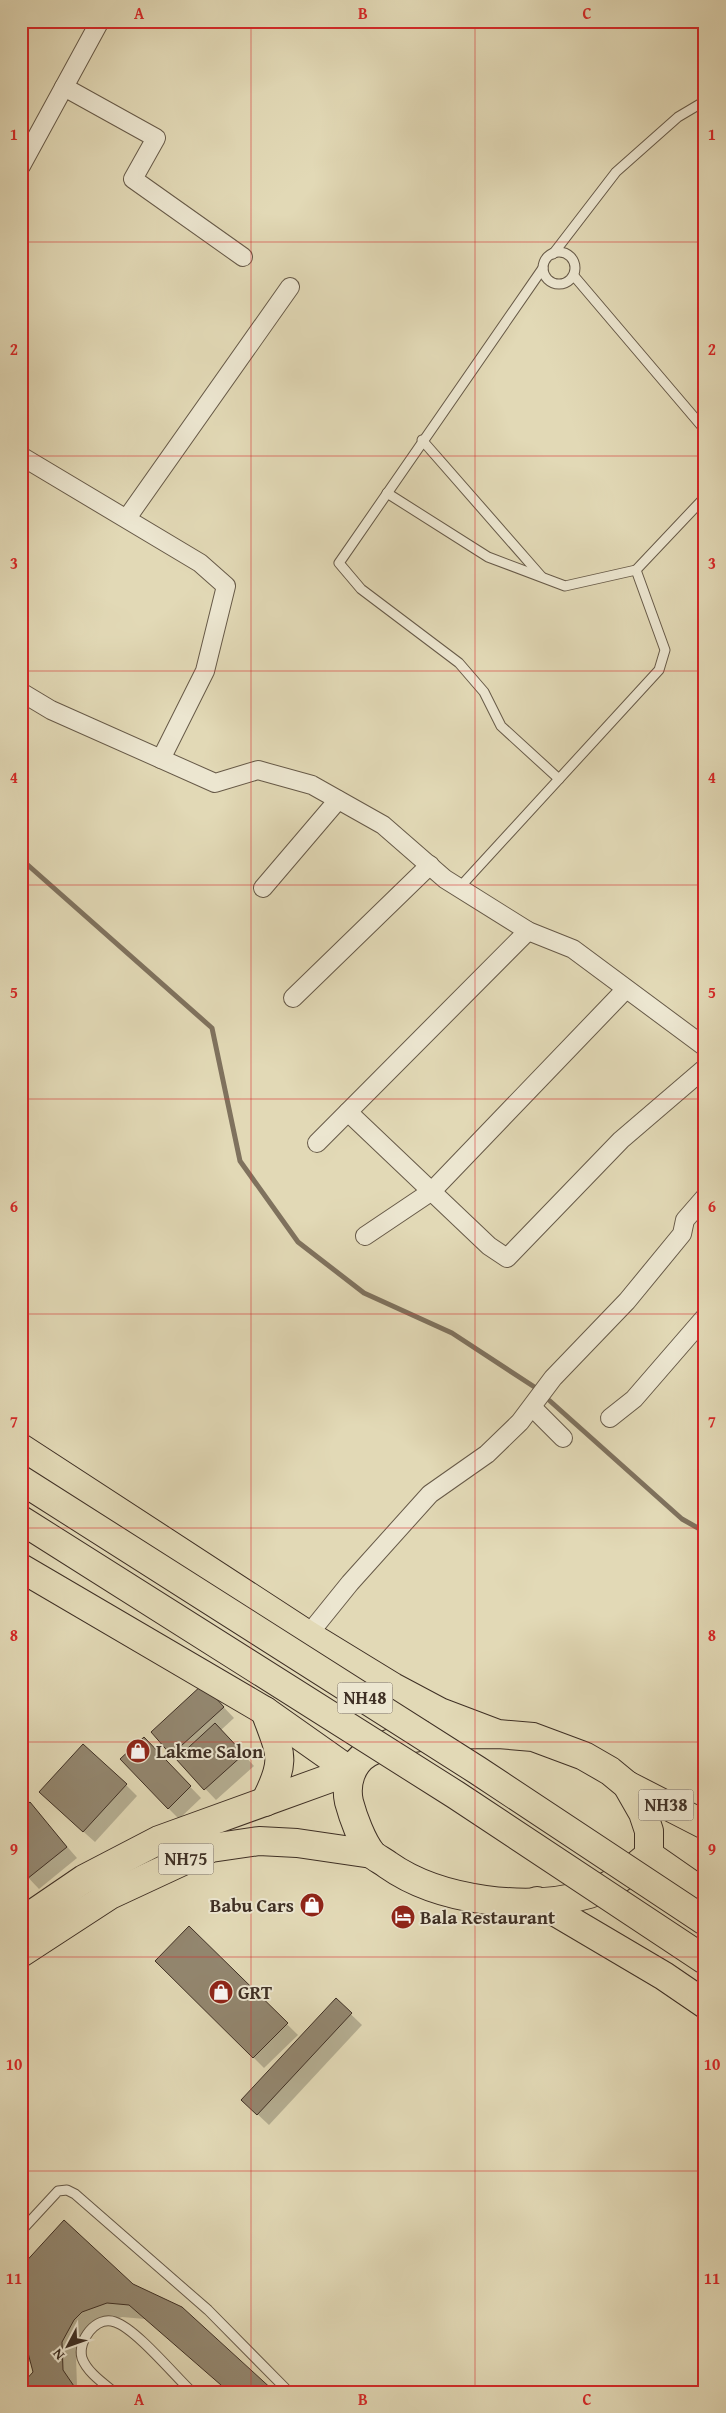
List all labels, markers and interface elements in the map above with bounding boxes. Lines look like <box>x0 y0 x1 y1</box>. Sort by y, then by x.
text: A <box>134 1 145 25</box>
text: B <box>358 1 368 25</box>
text: C <box>582 1 592 25</box>
text: 1 <box>10 122 18 146</box>
text: 1 <box>708 122 716 146</box>
text: 2 <box>10 337 18 361</box>
text: 2 <box>708 337 716 361</box>
text: 3 <box>10 551 18 575</box>
text: 3 <box>708 551 716 575</box>
text: 4 <box>10 765 18 789</box>
text: 4 <box>708 765 716 789</box>
text: 5 <box>10 980 18 1004</box>
text: 5 <box>708 980 716 1004</box>
text: 6 <box>10 1194 18 1218</box>
text: 6 <box>708 1194 716 1218</box>
text: 7 <box>10 1409 18 1433</box>
text: 7 <box>708 1409 716 1433</box>
text: 8 <box>10 1623 18 1647</box>
text: 8 <box>708 1623 716 1647</box>
road number: NH48 <box>338 1682 392 1714</box>
place label: Lakme Salon <box>156 1737 264 1765</box>
shop icon: Lakme Salon <box>125 1738 151 1764</box>
road number: NH38 <box>638 1790 694 1820</box>
text: 9 <box>10 1837 18 1861</box>
text: 9 <box>708 1837 716 1861</box>
road number: NH75 <box>158 1844 214 1875</box>
place label: Babu Cars <box>210 1891 294 1919</box>
shop icon: Babu Cars <box>299 1892 325 1918</box>
place label: Bala Restaurant <box>420 1903 556 1931</box>
hotel icon: Bala Restaurant <box>390 1904 416 1930</box>
place label: GRT <box>238 1978 272 2006</box>
shop icon: GRT <box>208 1979 234 2005</box>
text: 10 <box>6 2052 22 2076</box>
text: 10 <box>704 2052 720 2076</box>
text: 11 <box>6 2266 22 2290</box>
text: 11 <box>704 2266 720 2290</box>
north arrow <box>42 2320 92 2370</box>
text: N <box>47 2344 69 2365</box>
text: A <box>134 2387 145 2411</box>
text: B <box>358 2387 368 2411</box>
text: C <box>582 2387 592 2411</box>

